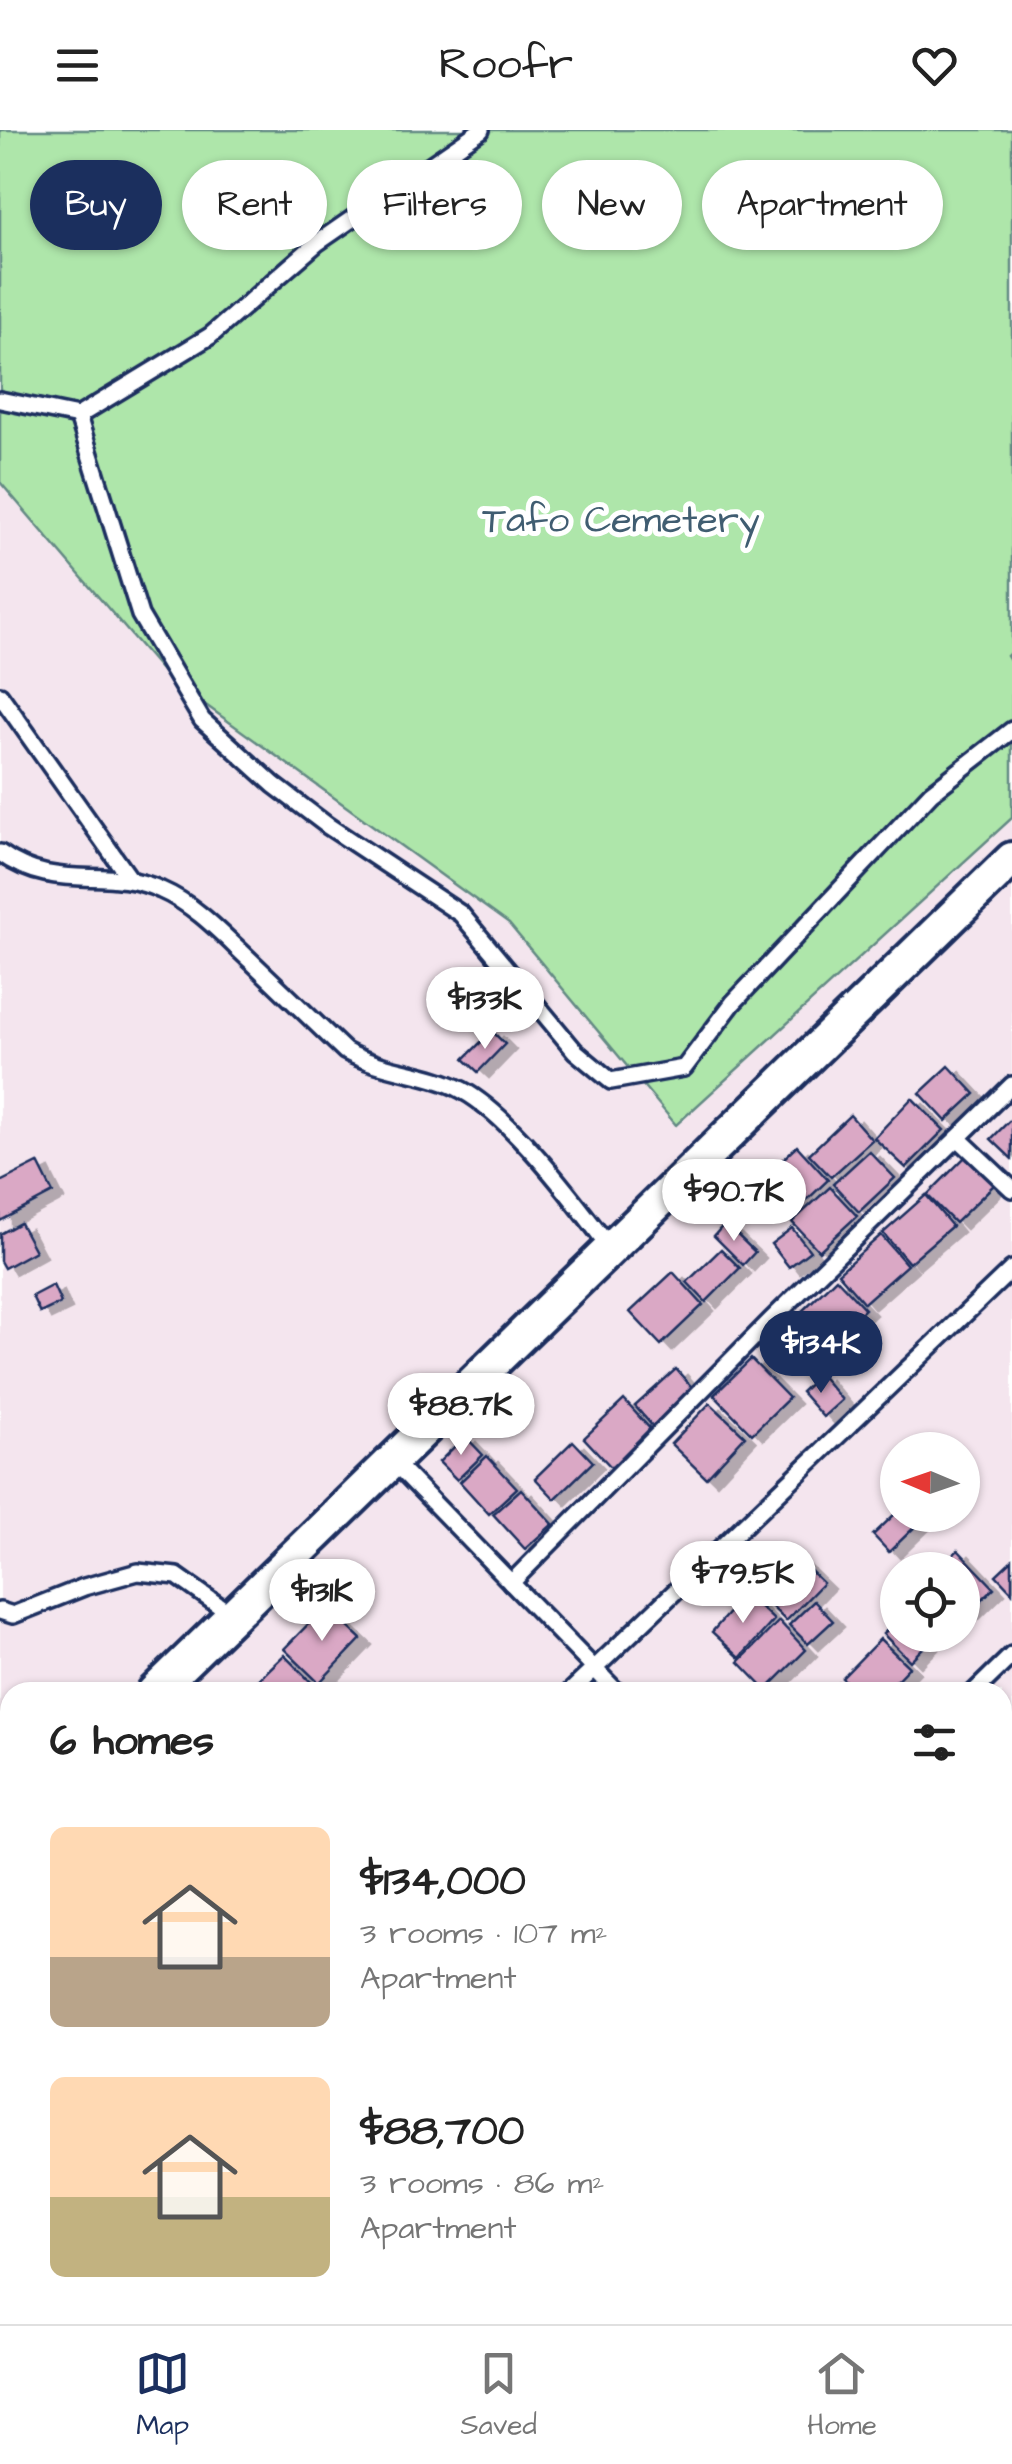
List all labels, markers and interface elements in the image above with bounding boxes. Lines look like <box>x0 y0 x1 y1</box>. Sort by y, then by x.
text: Roofr <box>439 34 573 96</box>
icon: menu <box>50 38 105 93</box>
icon: heart <box>907 38 962 93</box>
chip: Buy <box>30 160 162 250</box>
chip: Rent <box>182 160 327 250</box>
chip: Filters <box>347 160 522 250</box>
chip: New <box>542 160 682 250</box>
chip: Apartment <box>702 160 943 250</box>
park label: Tafo Cemetery <box>482 495 760 548</box>
pin: $133K <box>415 967 555 1052</box>
text: $133K <box>448 977 522 1022</box>
pin: $90.7K <box>653 1159 815 1244</box>
text: $90.7K <box>684 1169 784 1214</box>
pin: $134K <box>751 1311 891 1396</box>
text: $134K <box>781 1321 861 1366</box>
pin: $88.7K <box>380 1373 542 1458</box>
text: $88.7K <box>410 1383 512 1428</box>
north arrow <box>880 1432 980 1532</box>
map controls <box>880 1432 980 1652</box>
pin: $79.5K <box>662 1541 824 1626</box>
text: $79.5K <box>692 1551 794 1596</box>
button: locate <box>880 1552 980 1652</box>
pin: $131K <box>252 1559 392 1644</box>
text: $131K <box>291 1569 353 1614</box>
text: 6 homes <box>50 1713 214 1771</box>
icon: filters <box>907 1715 962 1770</box>
text: $134,000 <box>360 1853 526 1911</box>
icon: home <box>130 1867 250 1987</box>
text: 3 rooms · 107 m² <box>360 1911 608 1956</box>
text: Apartment <box>360 1956 516 2001</box>
text: $88,700 <box>360 2103 524 2161</box>
icon: home <box>130 2117 250 2237</box>
text: 3 rooms · 86 m² <box>360 2161 604 2206</box>
text: Apartment <box>360 2206 516 2251</box>
tab: Map <box>135 2346 190 2445</box>
tab: Saved <box>461 2346 537 2445</box>
tab: Home <box>807 2346 877 2445</box>

